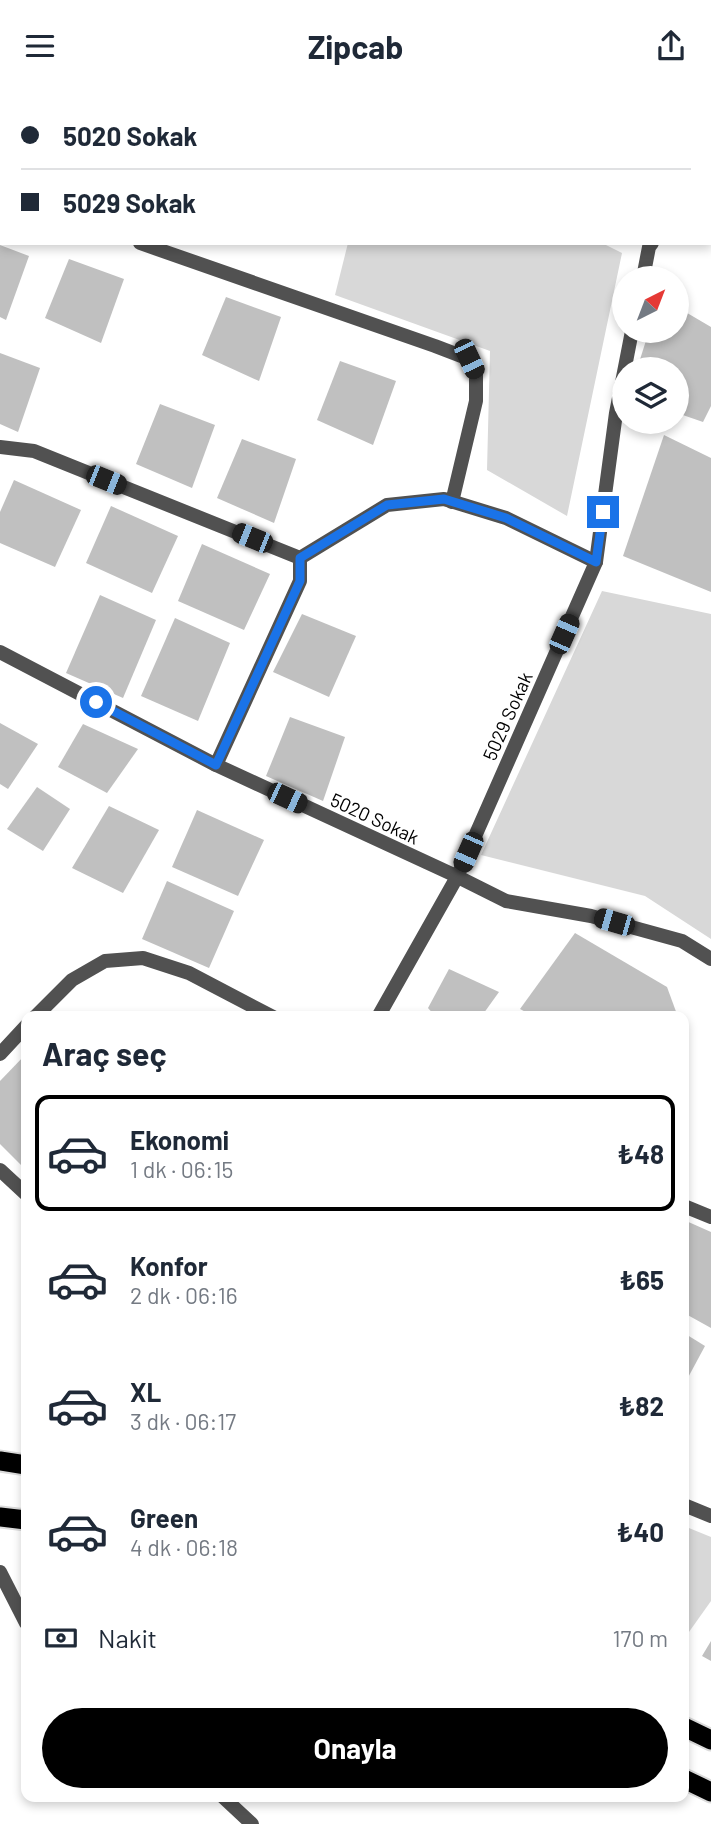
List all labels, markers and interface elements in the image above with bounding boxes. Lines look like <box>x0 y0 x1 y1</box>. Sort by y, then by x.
icon: menu <box>21 27 59 65</box>
text: Zipcab <box>308 27 403 65</box>
icon: share <box>652 27 690 65</box>
text: 5020 Sokak <box>63 120 197 151</box>
text: 5029 Sokak <box>63 187 196 218</box>
north arrow <box>612 266 690 343</box>
map controls <box>612 266 689 434</box>
car <box>451 336 488 382</box>
button: layers <box>612 357 689 434</box>
car <box>83 462 130 498</box>
route end <box>587 496 619 528</box>
car <box>229 520 276 556</box>
car <box>546 611 583 657</box>
street label: 5029 Sokak <box>477 668 537 764</box>
route start <box>80 686 112 718</box>
car <box>264 780 311 816</box>
street label: 5020 Sokak <box>327 787 423 849</box>
car <box>450 829 487 875</box>
car <box>591 906 638 938</box>
text: Araç seç <box>42 1034 167 1072</box>
icon: car <box>46 1122 109 1185</box>
text: Ekonomi <box>130 1124 229 1155</box>
text: ₺48 <box>617 1138 664 1169</box>
text: 1 dk · 06:15 <box>130 1155 233 1183</box>
icon: car <box>46 1248 109 1311</box>
text: Konfor <box>130 1250 208 1281</box>
text: ₺65 <box>619 1264 664 1295</box>
text: 2 dk · 06:16 <box>130 1281 238 1309</box>
icon: car <box>46 1374 109 1437</box>
text: XL <box>130 1376 161 1407</box>
text: ₺82 <box>619 1390 664 1421</box>
text: 3 dk · 06:17 <box>130 1407 236 1435</box>
icon: car <box>46 1500 109 1563</box>
text: Green <box>130 1502 198 1533</box>
text: ₺40 <box>617 1516 664 1547</box>
text: 4 dk · 06:18 <box>130 1533 238 1561</box>
icon: cash <box>42 1619 80 1657</box>
text: Nakit <box>98 1622 157 1653</box>
text: 170 m <box>612 1624 668 1652</box>
button: Onayla <box>42 1708 668 1788</box>

